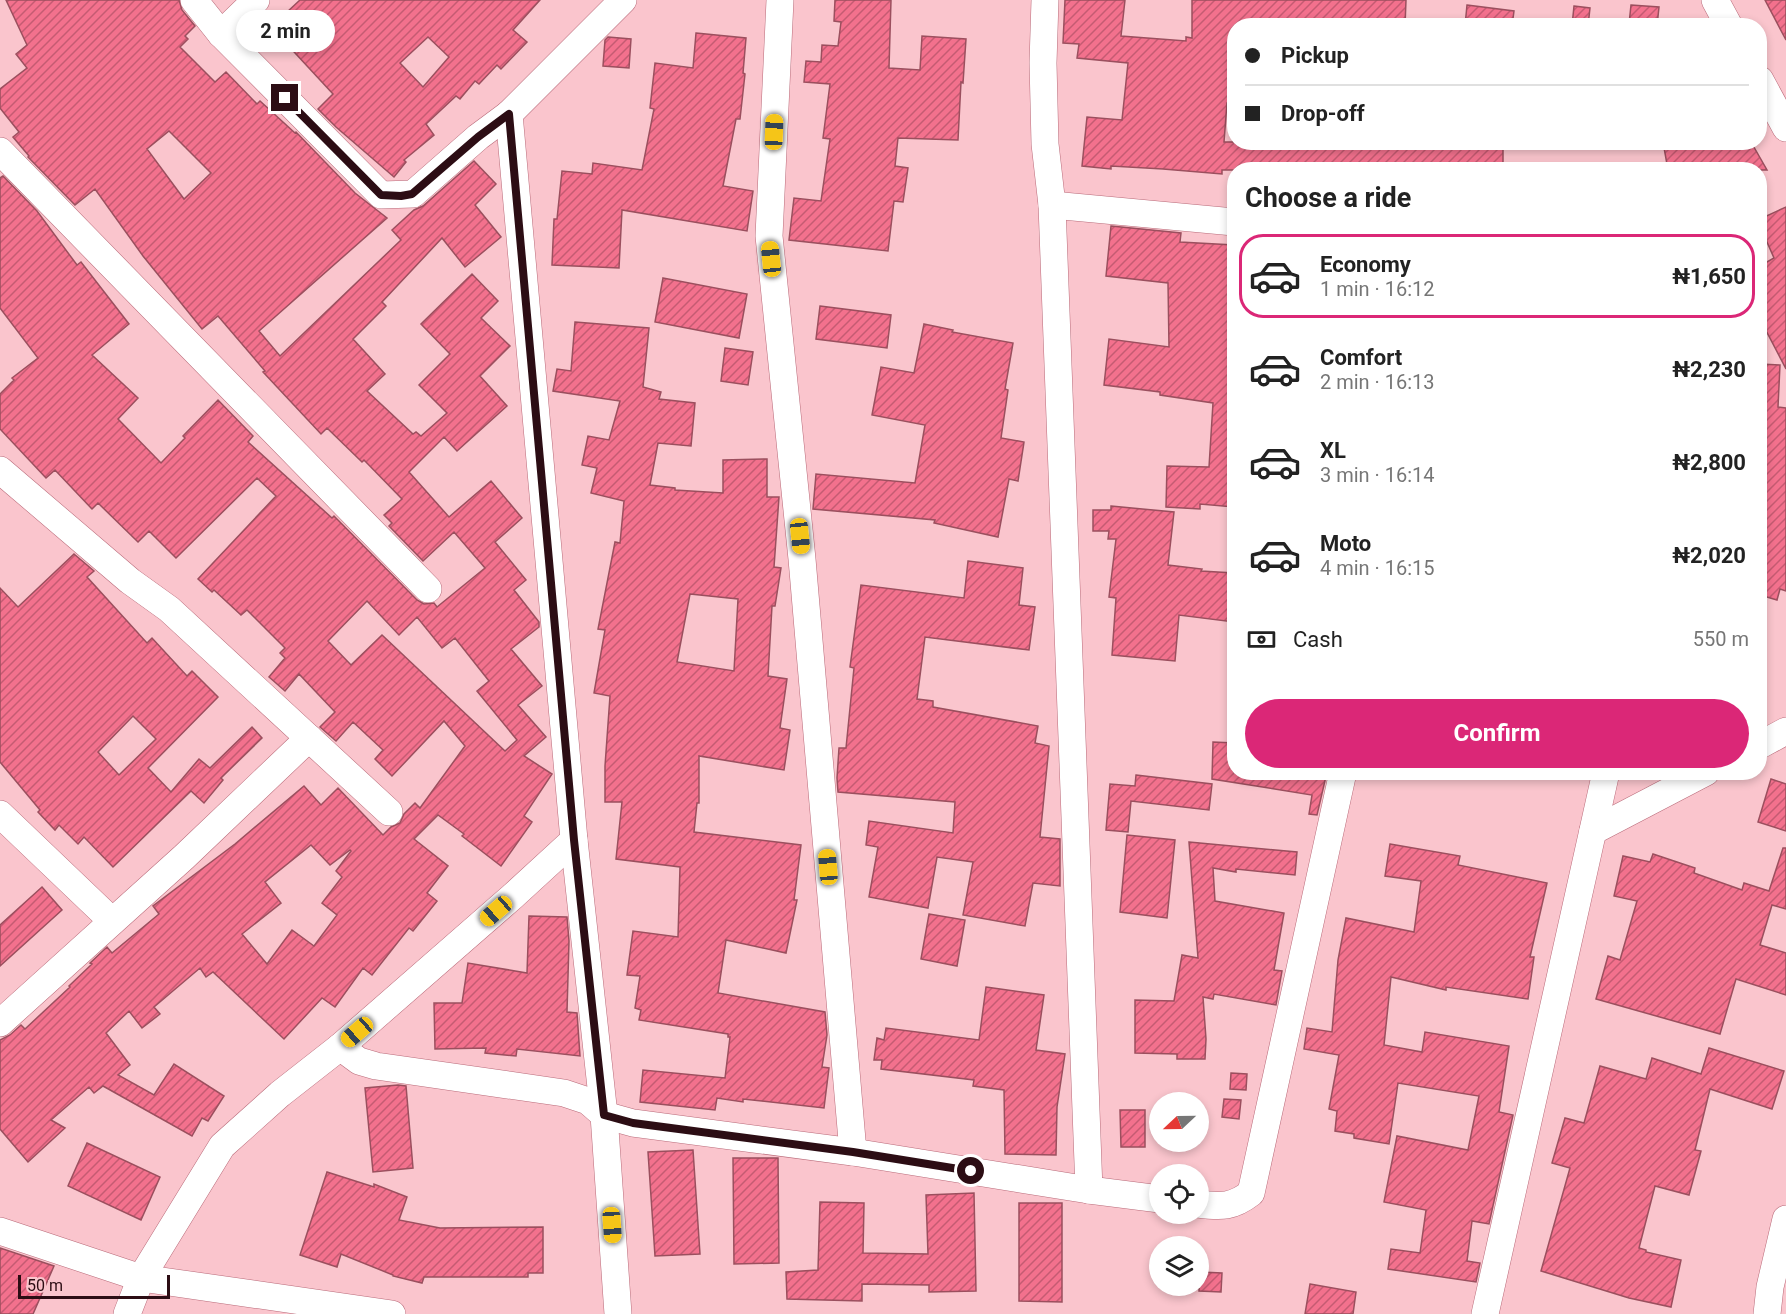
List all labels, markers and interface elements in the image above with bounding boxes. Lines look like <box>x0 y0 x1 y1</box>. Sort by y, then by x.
callout: 2 min <box>236 11 334 53</box>
text: 2 min <box>260 19 311 43</box>
text: Pickup <box>1281 43 1349 68</box>
route end <box>271 84 298 111</box>
text: Drop-off <box>1281 101 1365 126</box>
car <box>764 114 784 150</box>
text: Choose a ride <box>1245 182 1411 214</box>
car <box>760 240 782 278</box>
icon: car <box>1248 249 1302 303</box>
text: Economy <box>1320 252 1411 277</box>
text: ₦1,650 <box>1672 264 1746 289</box>
text: 1 min · 16:12 <box>1320 277 1435 301</box>
icon: car <box>1248 342 1302 396</box>
text: Comfort <box>1320 345 1402 370</box>
text: ₦2,230 <box>1672 357 1746 382</box>
text: 2 min · 16:13 <box>1320 370 1435 394</box>
icon: car <box>1248 435 1302 489</box>
text: XL <box>1320 438 1346 463</box>
text: ₦2,800 <box>1672 450 1746 475</box>
text: 3 min · 16:14 <box>1320 463 1435 487</box>
car <box>789 517 811 555</box>
icon: car <box>1248 528 1302 582</box>
text: Moto <box>1320 531 1371 556</box>
text: ₦2,020 <box>1672 543 1746 568</box>
text: 4 min · 16:15 <box>1320 556 1435 580</box>
icon: cash <box>1245 623 1278 656</box>
text: Cash <box>1293 627 1343 652</box>
text: 550 m <box>1693 627 1749 651</box>
button: Confirm <box>1245 699 1749 768</box>
car <box>817 848 839 886</box>
car <box>477 892 515 930</box>
car <box>338 1013 376 1051</box>
north arrow <box>1149 1092 1209 1152</box>
map controls <box>1149 1092 1209 1296</box>
route start <box>957 1157 984 1184</box>
button: locate <box>1149 1164 1209 1224</box>
car <box>602 1206 622 1244</box>
button: layers <box>1149 1236 1209 1296</box>
scale bar <box>18 1272 170 1300</box>
text: 50 m <box>27 1276 63 1295</box>

